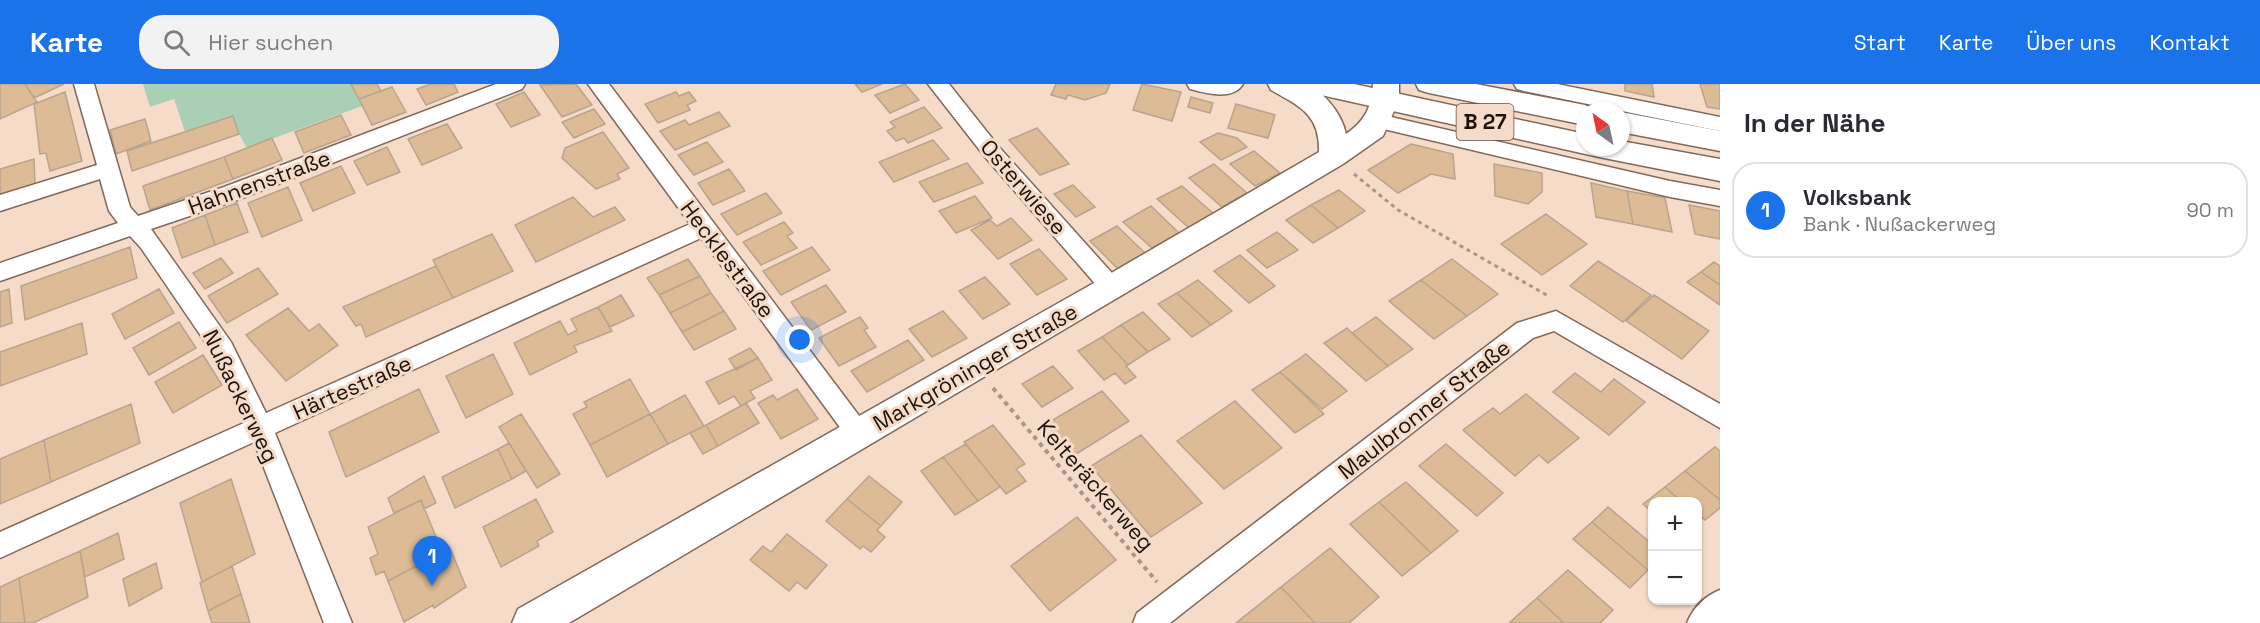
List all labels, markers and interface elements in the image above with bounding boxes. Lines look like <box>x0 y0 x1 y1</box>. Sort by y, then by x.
search box <box>139 15 559 69</box>
text: Karte <box>30 24 103 60</box>
icon: search <box>160 26 193 59</box>
text: Hier suchen <box>208 28 333 56</box>
text: Start <box>1854 29 1906 56</box>
text: Karte <box>1939 29 1993 56</box>
text: Über uns <box>2026 29 2116 56</box>
text: Kontakt <box>2149 29 2230 56</box>
north arrow <box>1576 102 1630 156</box>
road number: B 27 <box>1456 104 1514 140</box>
text: In der Nähe <box>1744 106 1885 140</box>
street label: Osterwiese <box>975 133 1073 241</box>
street label: Hahnenstraße <box>184 143 334 221</box>
text: Volksbank <box>1803 183 1912 211</box>
street label: Hecklestraße <box>675 195 781 323</box>
text: 1 <box>1761 197 1770 223</box>
text: 90 m <box>2187 197 2234 223</box>
text: Bank · Nußackerweg <box>1803 211 1996 237</box>
street label: Markgröninger Straße <box>868 297 1082 437</box>
street label: Nußackerweg <box>197 325 285 467</box>
your location <box>785 325 814 354</box>
street label: Maulbronner Straße <box>1332 333 1516 485</box>
street label: Härtestraße <box>288 348 416 426</box>
street label: Kelteräckerweg <box>1031 414 1161 556</box>
map controls <box>1648 497 1702 605</box>
button: + <box>1648 497 1702 551</box>
pin: 1 <box>412 536 452 586</box>
button: − <box>1648 551 1702 605</box>

